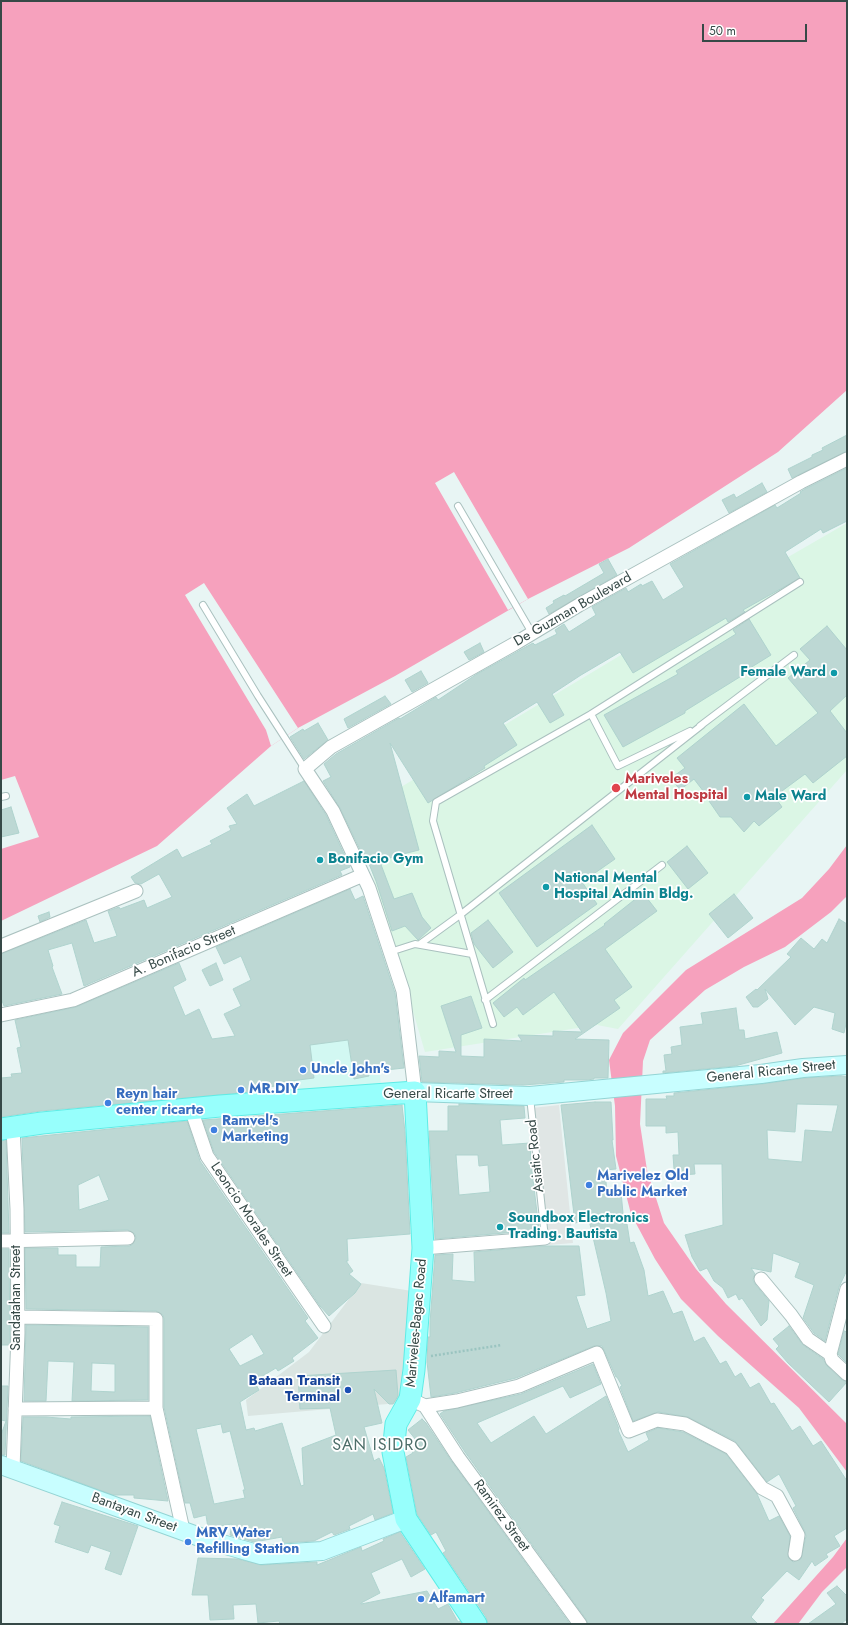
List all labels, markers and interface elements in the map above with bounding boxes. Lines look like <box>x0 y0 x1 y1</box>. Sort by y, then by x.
scale bar <box>704 16 809 42</box>
text: 50 m <box>709 22 736 40</box>
street label: De Guzman Boulevard <box>511 569 635 651</box>
place label: Female Ward <box>740 665 826 681</box>
marker: Female Ward <box>829 668 839 678</box>
place label: Mariveles Mental Hospital <box>625 772 727 804</box>
marker: Mariveles Mental Hospital <box>610 782 622 794</box>
place label: Male Ward <box>755 789 826 805</box>
marker: Male Ward <box>742 792 752 802</box>
place label: Bonifacio Gym <box>328 852 423 868</box>
marker: Bonifacio Gym <box>315 855 325 865</box>
place label: National Mental Hospital Admin Bldg. <box>554 871 693 904</box>
marker: National Mental Hospital Admin Bldg. <box>541 882 551 892</box>
street label: A. Bonifacio Street <box>130 923 238 981</box>
street label: General Ricarte Street <box>706 1057 836 1087</box>
place label: Uncle John's <box>311 1062 390 1078</box>
marker: Uncle John's <box>298 1065 308 1075</box>
place label: MR.DIY <box>249 1082 299 1098</box>
marker: MR.DIY <box>236 1085 246 1095</box>
place label: Reyn hair center ricarte <box>116 1087 204 1120</box>
street label: General Ricarte Street <box>383 1087 513 1103</box>
marker: Reyn hair center ricarte <box>103 1098 113 1108</box>
place label: Ramvel's Marketing <box>222 1114 289 1146</box>
street label: Asiatic Road <box>524 1119 548 1193</box>
marker: Ramvel's Marketing <box>209 1125 219 1135</box>
street label: Leoncio Morales Street <box>206 1159 296 1281</box>
place label: Marivelez Old Public Market <box>597 1169 689 1202</box>
marker: Marivelez Old Public Market <box>584 1180 594 1190</box>
place label: Soundbox Electronics Trading. Bautista <box>508 1211 649 1244</box>
marker: Soundbox Electronics Trading. Bautista <box>495 1222 505 1232</box>
street label: Sandatahan Street <box>9 1245 25 1351</box>
street label: Mariveles-Bagac Road <box>403 1258 431 1388</box>
place label: Bataan Transit Terminal <box>249 1374 340 1406</box>
marker: Bataan Transit Terminal <box>343 1385 353 1395</box>
district label: SAN ISIDRO <box>332 1436 428 1456</box>
street label: Ramirez Street <box>469 1477 533 1555</box>
street label: Bantayan Street <box>89 1490 179 1536</box>
place label: MRV Water Refilling Station <box>196 1526 299 1558</box>
marker: MRV Water Refilling Station <box>183 1537 193 1547</box>
place label: Alfamart <box>429 1591 485 1607</box>
marker: Alfamart <box>416 1594 426 1604</box>

